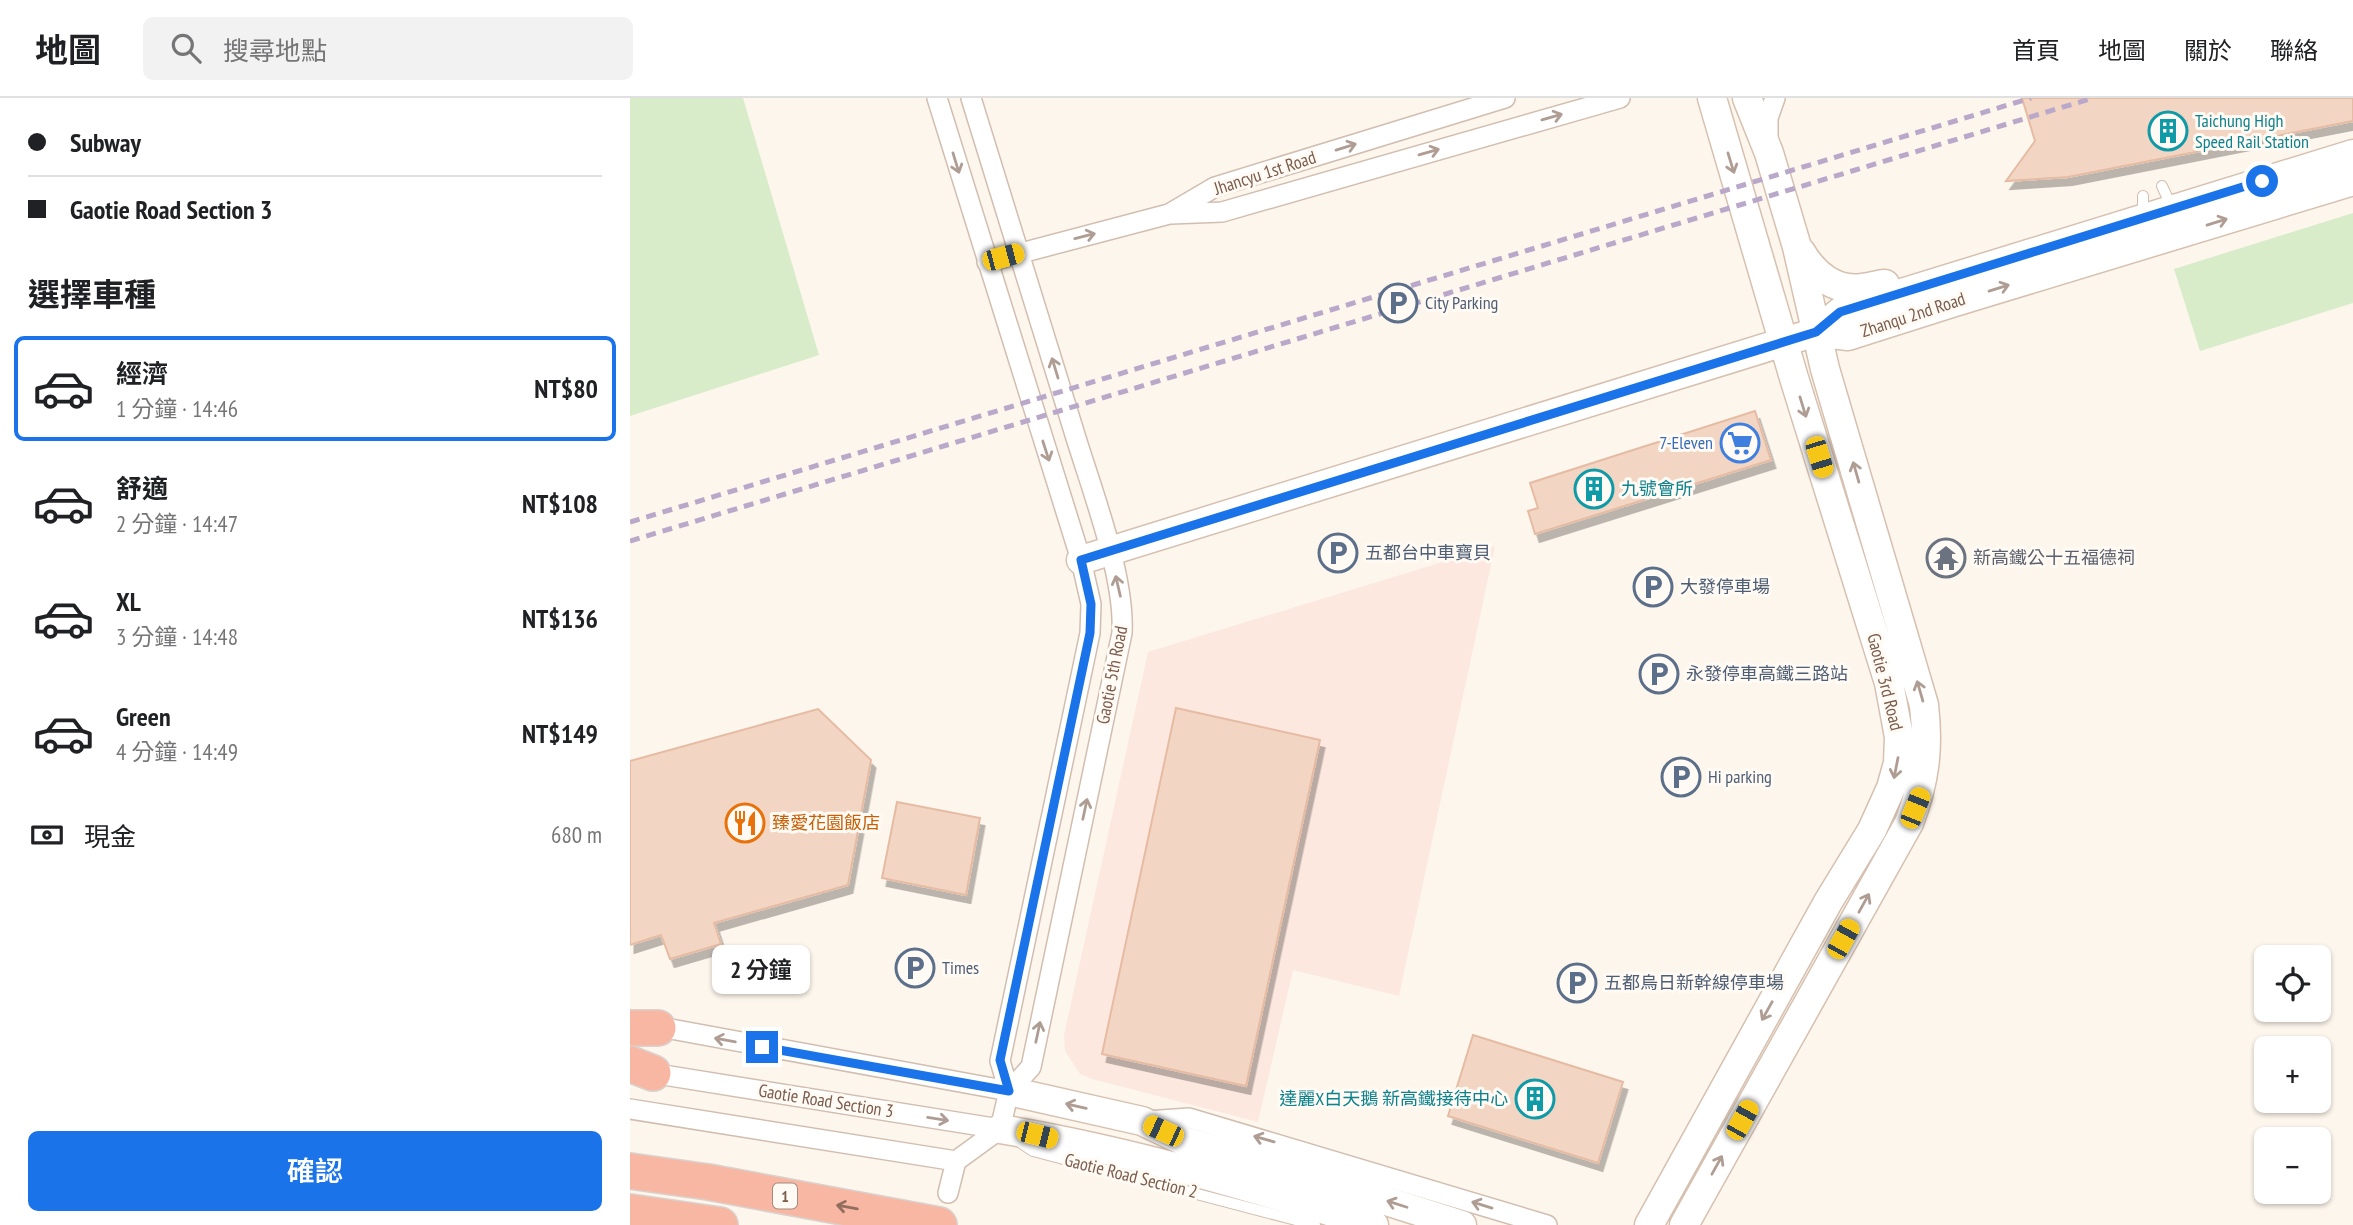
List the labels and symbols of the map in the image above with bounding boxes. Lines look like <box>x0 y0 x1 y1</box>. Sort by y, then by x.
place label: Taichung High Speed Rail Station <box>2195 109 2309 153</box>
one-way arrow <box>1541 110 1563 123</box>
building icon: Taichung High Speed Rail Station <box>2147 110 2189 152</box>
one-way arrow <box>1335 139 1357 152</box>
street label: Jhancyu 1st Road <box>1210 145 1319 200</box>
one-way arrow <box>1417 145 1439 158</box>
one-way arrow <box>951 152 964 174</box>
one-way arrow <box>1725 152 1738 174</box>
route start <box>2246 165 2278 197</box>
one-way arrow <box>2205 215 2227 228</box>
one-way arrow <box>1074 229 1096 242</box>
car <box>980 241 1027 273</box>
one-way arrow <box>1988 281 2010 294</box>
parking icon: City Parking <box>1377 282 1419 324</box>
street label: Zhanqu 2nd Road <box>1858 287 1968 342</box>
place label: City Parking <box>1425 291 1498 314</box>
one-way arrow <box>1047 357 1060 379</box>
one-way arrow <box>1798 396 1811 418</box>
supermarket icon: 7-Eleven <box>1719 422 1761 464</box>
place label: 7-Eleven <box>1659 431 1713 454</box>
car <box>1803 434 1836 480</box>
one-way arrow <box>1041 439 1053 461</box>
one-way arrow <box>1848 462 1861 484</box>
building icon: 九號會所 <box>1573 468 1615 510</box>
place label: 九號會所 <box>1621 477 1693 500</box>
parking icon: 五都台中車寶貝 <box>1317 532 1359 574</box>
temple icon: 新高鐵公十五福德祠 <box>1925 537 1967 579</box>
place label: 五都台中車寶貝 <box>1365 541 1491 564</box>
place label: 新高鐵公十五福德祠 <box>1973 546 2135 569</box>
parking icon: 大發停車場 <box>1632 566 1674 608</box>
one-way arrow <box>1110 575 1124 598</box>
place label: 大發停車場 <box>1680 575 1770 598</box>
street label: Gaotie 5th Road <box>1091 624 1132 726</box>
street label: Gaotie 3rd Road <box>1862 631 1909 733</box>
parking icon: 永發停車高鐵三路站 <box>1638 653 1680 695</box>
place label: 永發停車高鐵三路站 <box>1686 662 1848 685</box>
one-way arrow <box>1913 680 1926 702</box>
parking icon: Hi parking <box>1660 756 1702 798</box>
one-way arrow <box>1888 756 1902 779</box>
place label: Hi parking <box>1708 765 1772 788</box>
car <box>1898 785 1933 831</box>
one-way arrow <box>1079 798 1093 821</box>
restaurant icon: 臻愛花園飯店 <box>724 802 766 844</box>
place label: 臻愛花園飯店 <box>772 811 880 834</box>
one-way arrow <box>1857 893 1871 913</box>
car <box>1824 916 1863 962</box>
callout: 2 分鐘 <box>713 946 811 995</box>
parking icon: Times <box>894 947 936 989</box>
place label: Times <box>942 956 979 979</box>
parking icon: 五都烏日新幹線停車場 <box>1556 962 1598 1004</box>
place label: 五都烏日新幹線停車場 <box>1604 971 1784 994</box>
one-way arrow <box>1760 1000 1773 1021</box>
one-way arrow <box>1032 1021 1046 1044</box>
route end <box>746 1031 778 1063</box>
one-way arrow <box>714 1033 737 1046</box>
street label: Gaotie Road Section 3 <box>757 1078 895 1123</box>
building icon: 達麗X白天鵝 新高鐵接待中心 <box>1514 1078 1556 1120</box>
place label: 達麗X白天鵝 新高鐵接待中心 <box>1279 1087 1508 1110</box>
car <box>1723 1097 1762 1143</box>
one-way arrow <box>1065 1098 1088 1112</box>
one-way arrow <box>926 1113 949 1126</box>
car <box>1140 1113 1187 1149</box>
car <box>1015 1120 1060 1150</box>
one-way arrow <box>1253 1132 1275 1145</box>
street label: Gaotie Road Section 2 <box>1062 1148 1200 1203</box>
one-way arrow <box>1710 1156 1724 1176</box>
road number: 1 <box>773 1184 797 1208</box>
one-way arrow <box>1386 1197 1408 1210</box>
one-way arrow <box>1471 1198 1493 1211</box>
one-way arrow <box>837 1200 859 1214</box>

